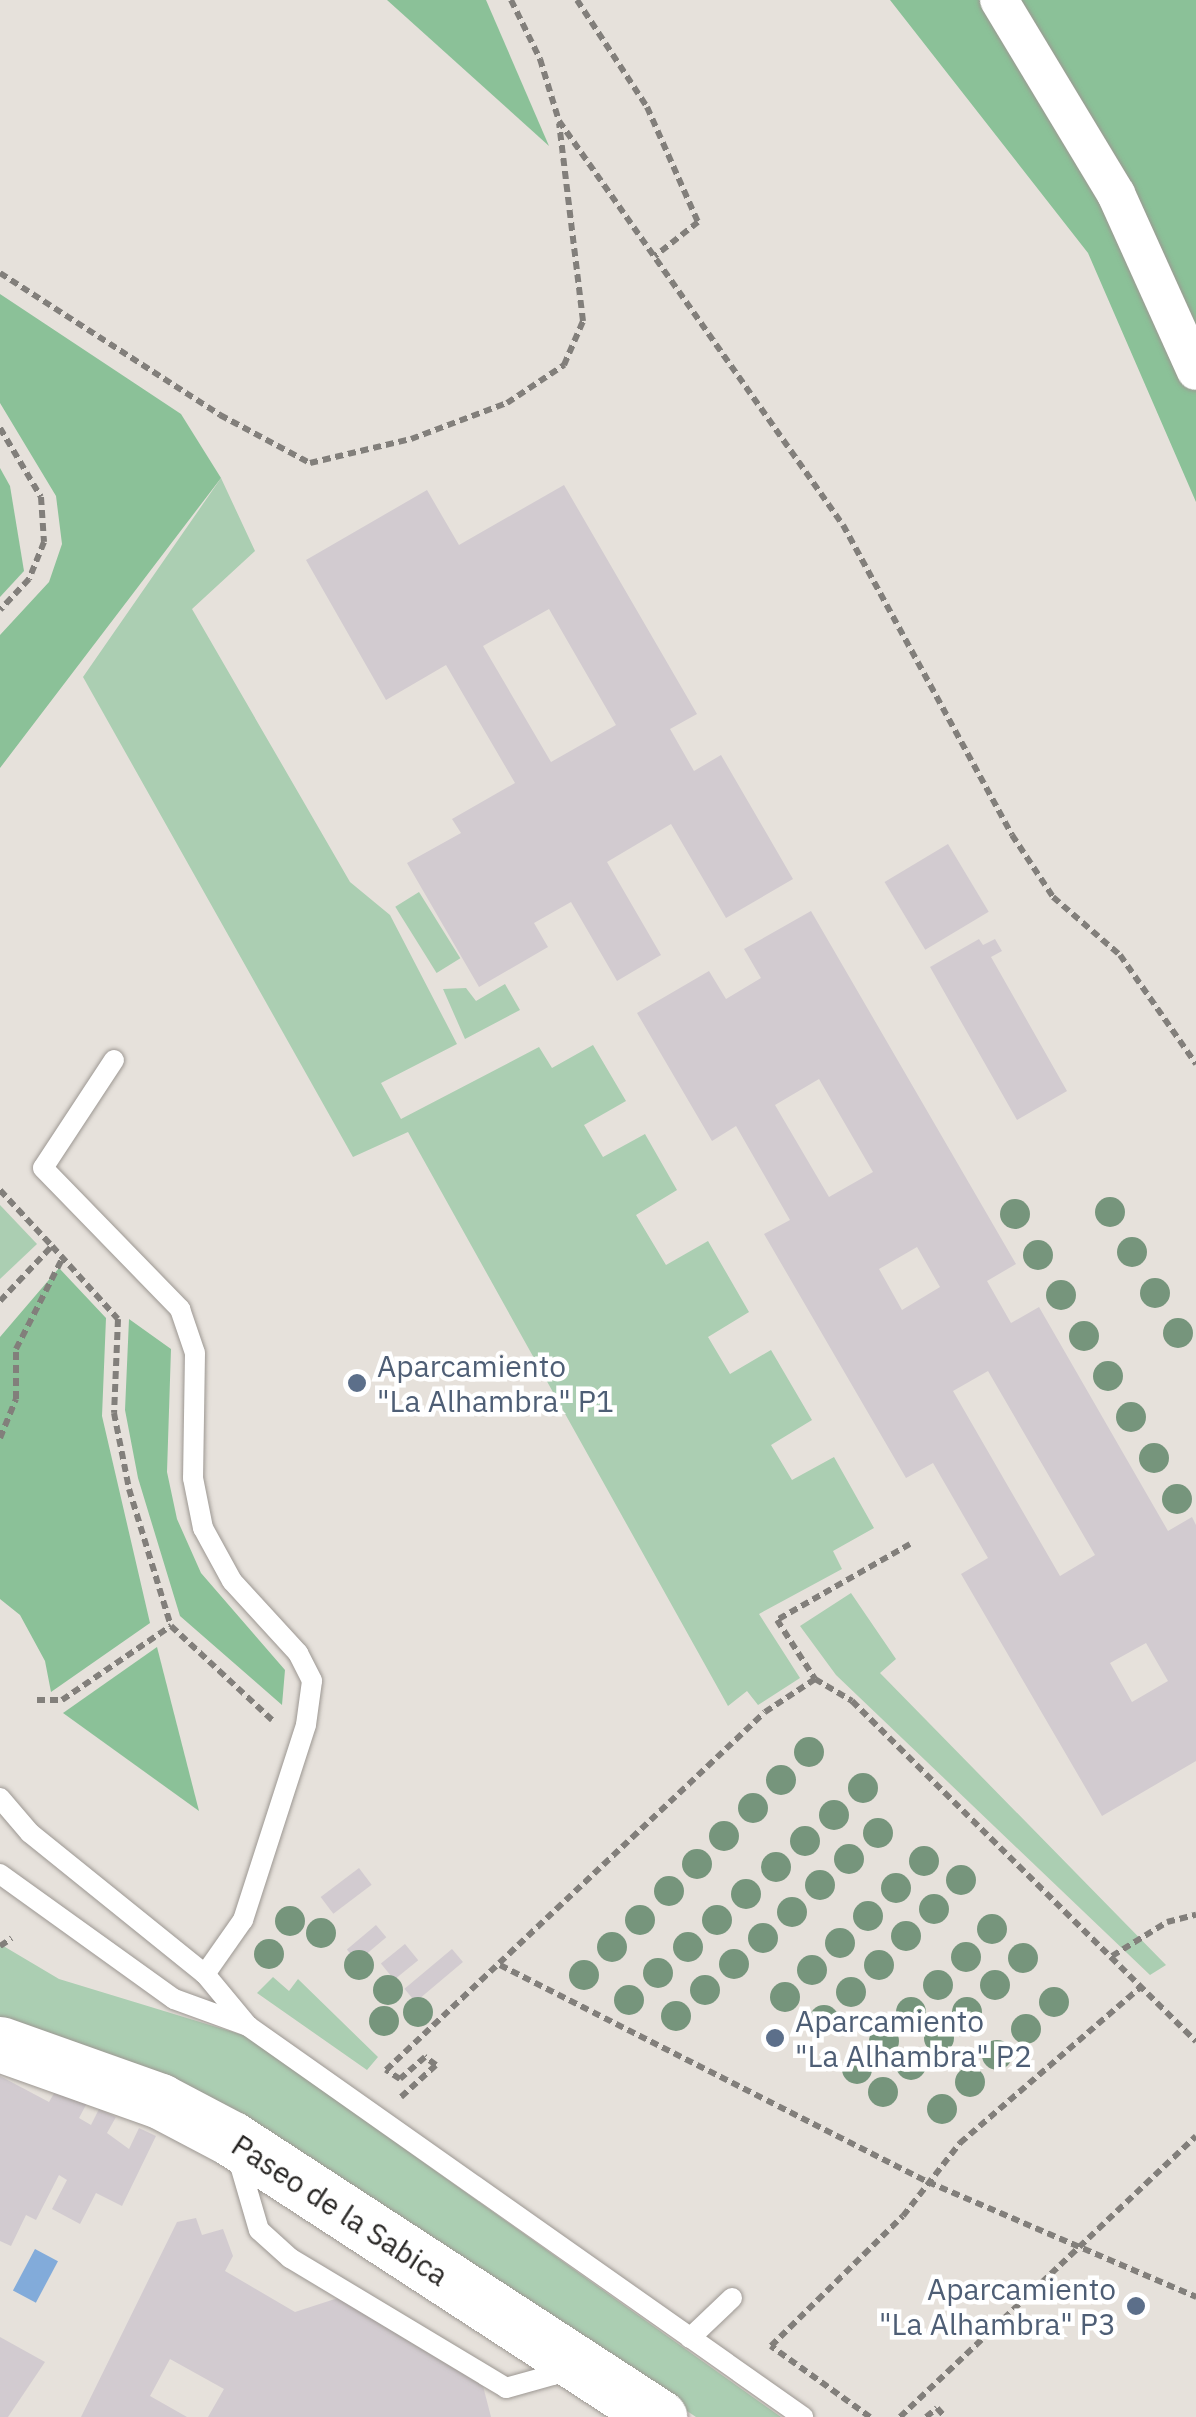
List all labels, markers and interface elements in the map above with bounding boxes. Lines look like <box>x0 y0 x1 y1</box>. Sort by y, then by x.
place label: Aparcamiento "La Alhambra" P1 <box>377 1348 614 1418</box>
marker: Aparcamiento "La Alhambra" P1 <box>346 1372 368 1394</box>
place label: Aparcamiento "La Alhambra" P2 <box>795 2003 1032 2074</box>
marker: Aparcamiento "La Alhambra" P2 <box>764 2027 786 2049</box>
street label: Paseo de la Sabica <box>225 2127 455 2293</box>
place label: Aparcamiento "La Alhambra" P3 <box>879 2271 1116 2342</box>
marker: Aparcamiento "La Alhambra" P3 <box>1125 2295 1147 2317</box>

